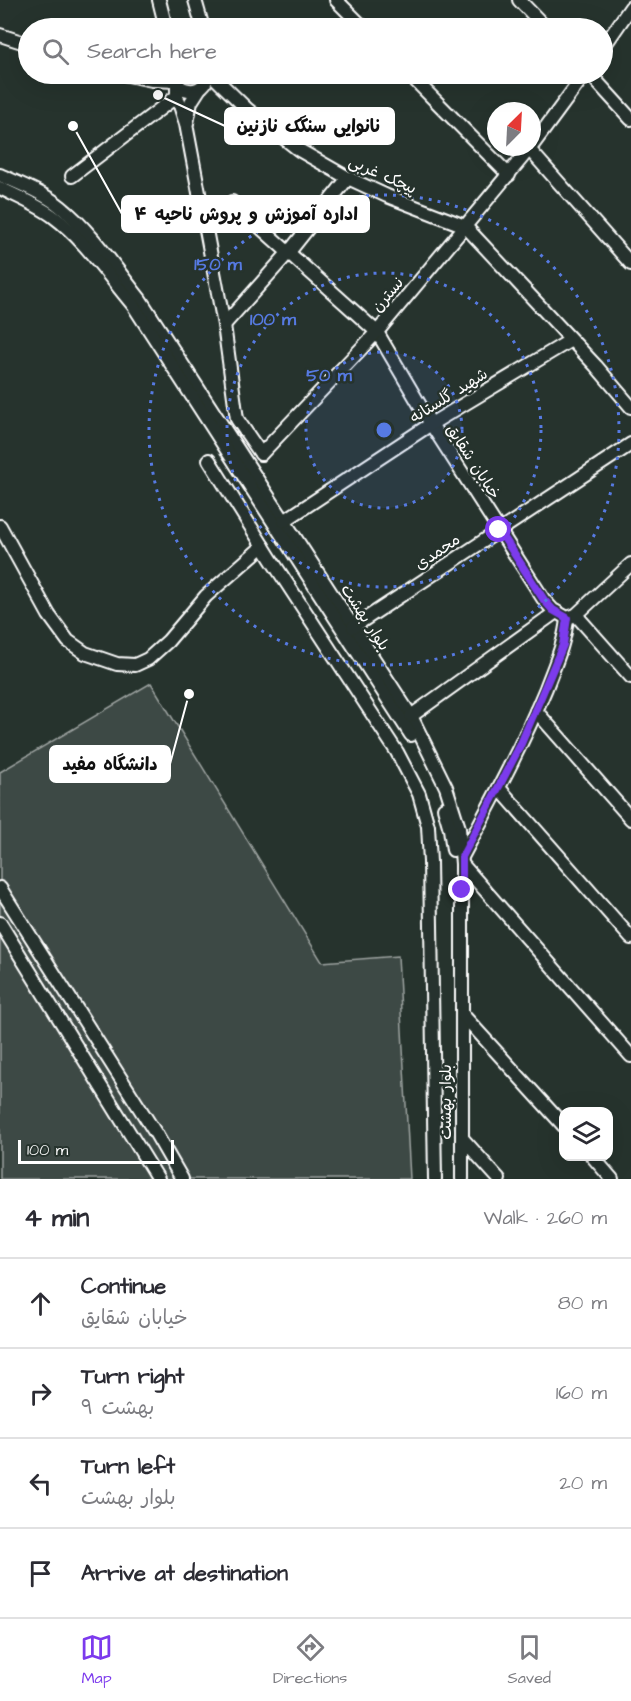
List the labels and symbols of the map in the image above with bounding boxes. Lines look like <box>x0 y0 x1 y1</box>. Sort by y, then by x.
north arrow <box>487 102 541 156</box>
callout: نانوایی سنگک نازنین <box>225 108 394 144</box>
text: نانوایی سنگک نازنین <box>237 114 381 139</box>
street label: پیچک غربی <box>345 150 420 200</box>
callout: اداره آموزش و پروش ناحیه ۴ <box>122 196 369 232</box>
text: اداره آموزش و پروش ناحیه ۴ <box>134 202 358 227</box>
text: 150 m <box>194 252 243 277</box>
street label: نسترن <box>367 272 409 317</box>
text: 100 m <box>250 307 297 332</box>
text: 50 m <box>306 363 353 388</box>
street label: شهید گلستانه <box>405 363 492 429</box>
centre of rings <box>374 420 394 440</box>
street label: خیابان شقایق <box>441 420 506 503</box>
route start <box>485 516 511 542</box>
street label: محمدی <box>410 529 465 575</box>
street label: بلوار بهشت <box>335 580 395 655</box>
callout: دانشگاه مفید <box>50 746 170 782</box>
text: دانشگاه مفید <box>62 752 158 777</box>
route end <box>448 876 474 902</box>
street label: بلوار بهشت <box>435 1064 457 1140</box>
scale bar <box>18 1137 174 1164</box>

